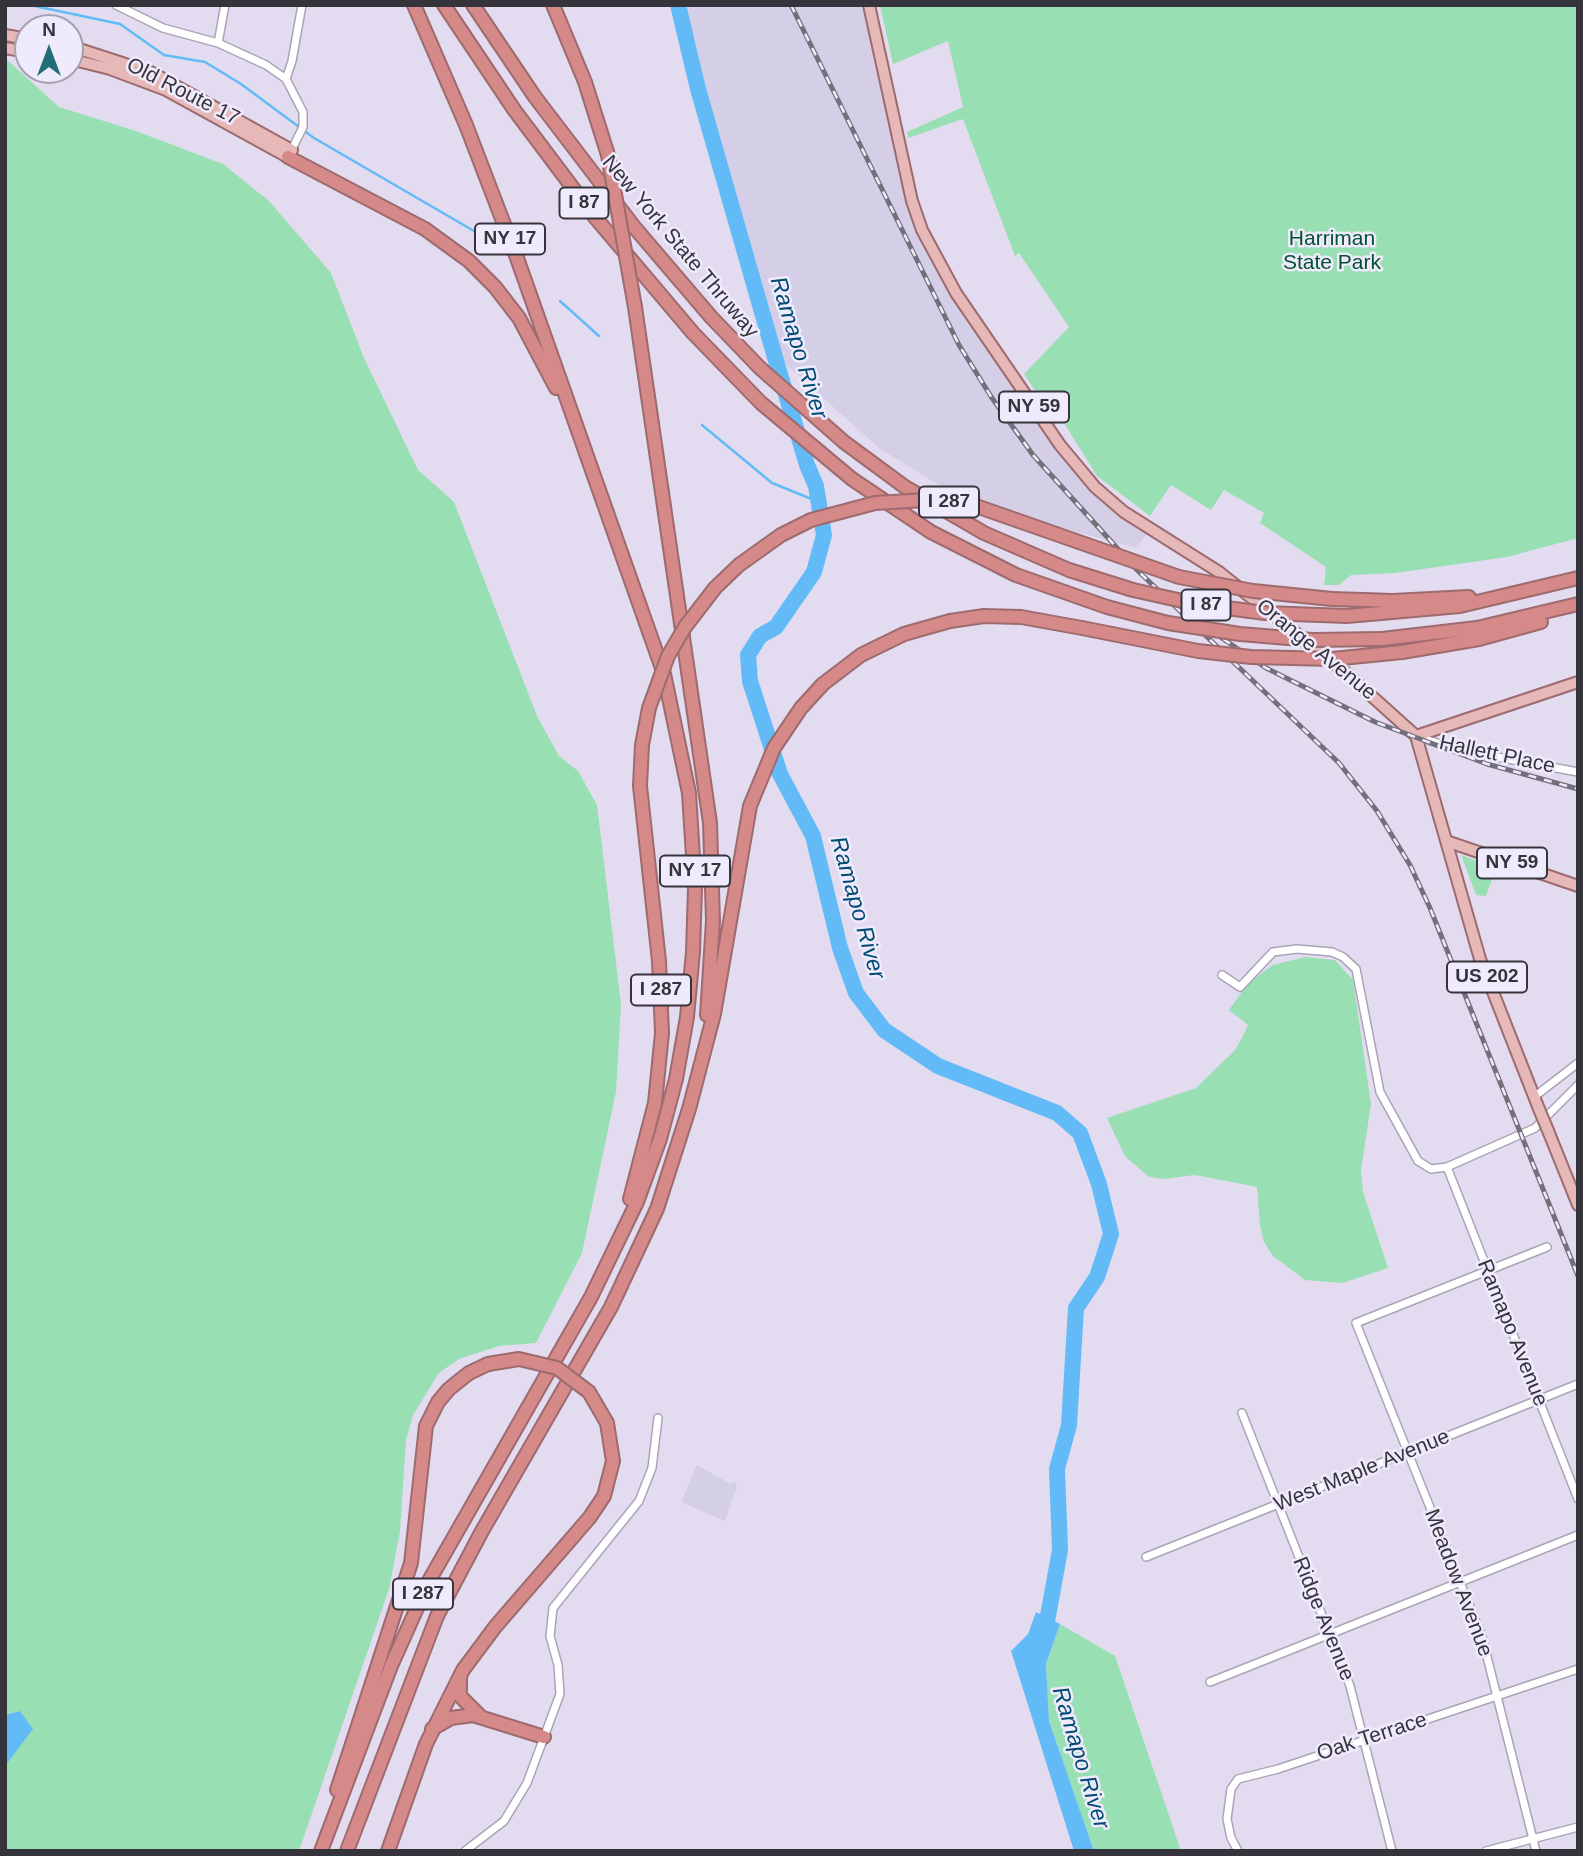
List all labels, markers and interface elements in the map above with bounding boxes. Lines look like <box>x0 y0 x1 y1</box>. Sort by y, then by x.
north arrow <box>14 14 84 84</box>
text: N <box>42 19 56 40</box>
street label: Old Route 17 <box>122 53 244 131</box>
street label: New York State Thruway <box>596 151 764 343</box>
road number: I 87 <box>560 188 608 218</box>
road number: NY 17 <box>475 224 545 255</box>
park label: Harriman State Park <box>1283 226 1381 276</box>
water label: Ramapo River <box>763 274 833 422</box>
road number: NY 59 <box>999 392 1069 422</box>
road number: I 287 <box>919 486 979 517</box>
road number: I 87 <box>1182 590 1230 620</box>
street label: Orange Avenue <box>1251 594 1381 706</box>
street label: Hallett Place <box>1437 730 1557 780</box>
water label: Ramapo River <box>823 834 891 982</box>
road number: NY 59 <box>1477 848 1547 878</box>
road number: NY 17 <box>660 856 730 886</box>
road number: US 202 <box>1447 962 1527 993</box>
road number: I 287 <box>631 974 691 1006</box>
street label: Ramapo Avenue <box>1471 1256 1553 1410</box>
street label: West Maple Avenue <box>1271 1424 1453 1518</box>
street label: Meadow Avenue <box>1418 1506 1498 1660</box>
street label: Ridge Avenue <box>1287 1553 1359 1685</box>
road number: I 287 <box>393 1578 453 1610</box>
water label: Ramapo River <box>1045 1684 1115 1832</box>
street label: Oak Terrace <box>1314 1707 1430 1767</box>

